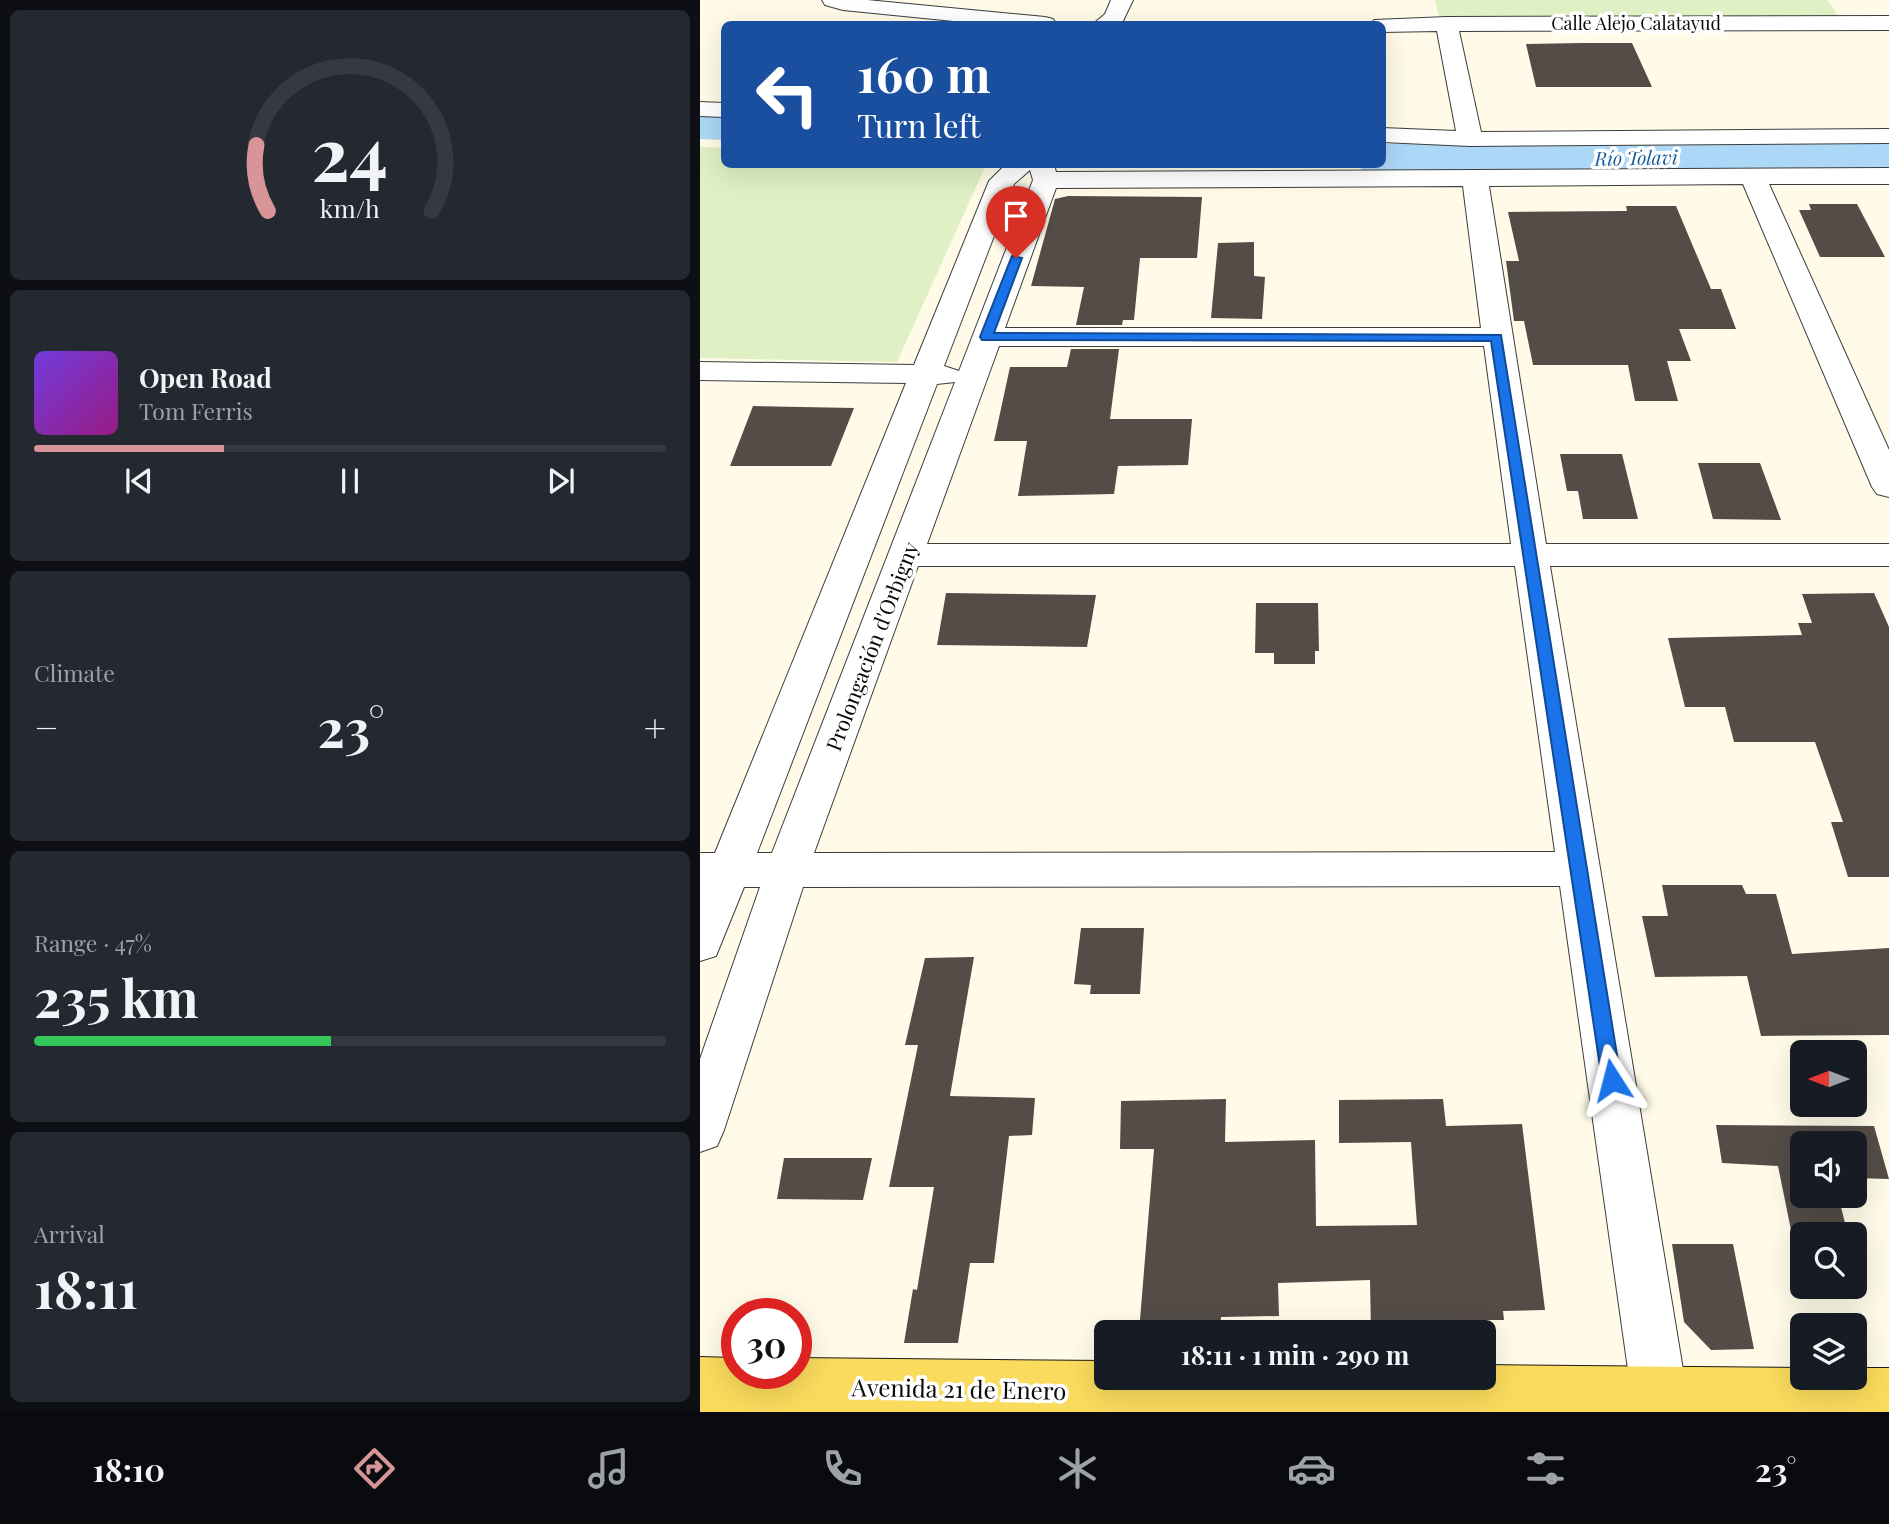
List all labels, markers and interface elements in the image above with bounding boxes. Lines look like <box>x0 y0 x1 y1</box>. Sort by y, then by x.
street label: Calle Alejo Calatayud <box>1551 11 1721 35</box>
text: 160 m <box>857 40 991 105</box>
icon: left <box>742 49 833 140</box>
text: 24 <box>312 103 388 200</box>
text: Turn left <box>857 103 981 146</box>
water label: Río Tolavi <box>1593 143 1679 171</box>
pin <box>986 186 1046 258</box>
text: km/h <box>320 191 380 224</box>
icon: arrive <box>997 197 1035 235</box>
text: Open Road <box>139 360 272 395</box>
text: Tom Ferris <box>139 395 253 426</box>
icon: previous <box>120 462 158 500</box>
icon: pause <box>331 462 369 500</box>
icon: next <box>542 462 580 500</box>
street label: Prolongación d'Orbigny <box>818 537 924 755</box>
text: Climate <box>34 657 115 688</box>
text: 23° <box>318 692 385 761</box>
text: − <box>34 701 59 752</box>
text: + <box>644 701 666 752</box>
text: Range · 47% <box>34 927 152 958</box>
text: 235 km <box>34 962 199 1031</box>
north arrow <box>1790 1040 1867 1116</box>
map controls <box>1790 1040 1867 1390</box>
position arrow <box>1575 1043 1649 1117</box>
button: sound <box>1790 1131 1867 1208</box>
text: Arrival <box>34 1218 105 1249</box>
button: search <box>1790 1222 1867 1299</box>
text: 18:11 <box>34 1253 138 1322</box>
speed limit sign: 30 <box>721 1298 812 1389</box>
button: layers <box>1790 1313 1867 1390</box>
text: 18:11 · 1 min · 290 m <box>1181 1337 1409 1372</box>
street label: Avenida 21 de Enero <box>850 1370 1067 1406</box>
icon: directions <box>350 1444 399 1493</box>
icon: music <box>584 1444 633 1493</box>
icon: phone <box>818 1444 867 1493</box>
icon: climate <box>1053 1444 1102 1493</box>
icon: car <box>1287 1444 1336 1493</box>
icon: filters <box>1521 1444 1570 1493</box>
text: 18:10 <box>93 1447 165 1490</box>
text: 23° <box>1755 1447 1796 1490</box>

